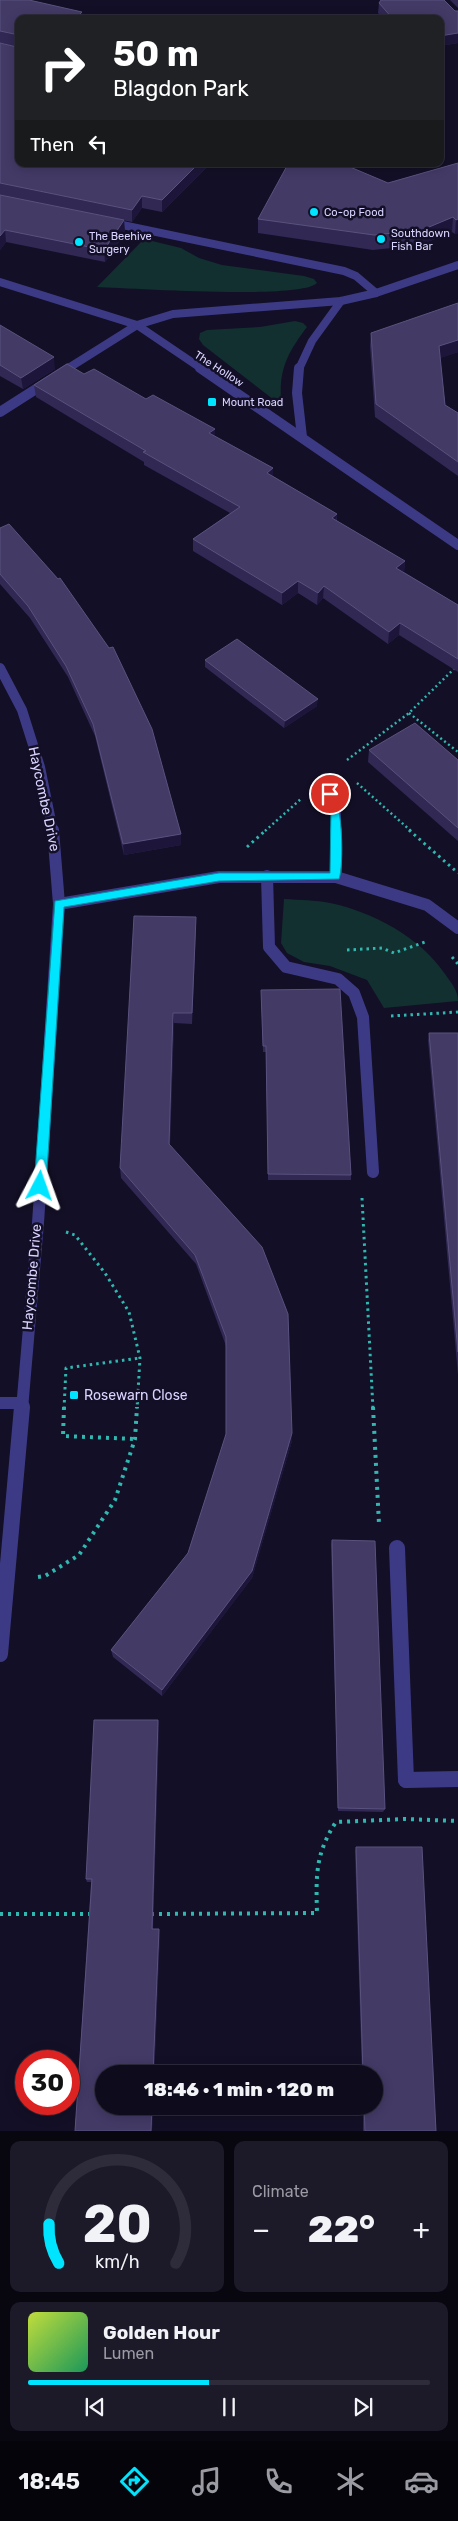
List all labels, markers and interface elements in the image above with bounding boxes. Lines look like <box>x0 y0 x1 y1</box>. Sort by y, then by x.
text: 50 m <box>113 33 199 75</box>
icon: right <box>30 35 95 100</box>
text: Blagdon Park <box>113 75 249 102</box>
icon: left <box>84 130 112 158</box>
text: Then <box>30 133 74 156</box>
marker: Co-op Food <box>308 206 320 218</box>
place label: Co-op Food <box>324 206 384 219</box>
place label: Southdown Fish Bar <box>391 227 450 253</box>
place label: The Beehive Surgery <box>89 230 152 256</box>
marker: Southdown Fish Bar <box>375 233 387 245</box>
marker: The Beehive Surgery <box>73 236 85 248</box>
street label: The Hollow <box>192 348 246 390</box>
marker: Mount Road <box>206 396 218 408</box>
place label: Mount Road <box>222 396 283 409</box>
street label: Haycombe Drive <box>25 745 63 853</box>
pin <box>309 773 351 815</box>
icon: arrive <box>316 780 344 808</box>
position arrow <box>13 1159 65 1211</box>
street label: Haycombe Drive <box>19 1223 45 1331</box>
place label: Rosewarn Close <box>84 1387 188 1404</box>
marker: Rosewarn Close <box>68 1389 80 1401</box>
speed limit sign: 30 <box>15 2050 80 2115</box>
text: 18:46 · 1 min · 120 m <box>144 2078 334 2101</box>
text: Climate <box>252 2182 309 2201</box>
text: 20 <box>82 2193 152 2255</box>
text: 22° <box>308 2206 375 2252</box>
text: − <box>252 2213 270 2246</box>
text: + <box>413 2213 430 2246</box>
text: km/h <box>95 2251 139 2272</box>
text: Golden Hour <box>103 2321 220 2344</box>
text: Lumen <box>103 2344 154 2363</box>
icon: previous <box>81 2393 109 2421</box>
icon: pause <box>215 2393 243 2421</box>
icon: next <box>349 2393 377 2421</box>
icon: directions <box>117 2464 152 2499</box>
icon: music <box>189 2464 224 2499</box>
icon: phone <box>261 2464 296 2499</box>
icon: climate <box>333 2464 368 2499</box>
icon: car <box>404 2464 439 2499</box>
text: 18:45 <box>18 2468 80 2495</box>

